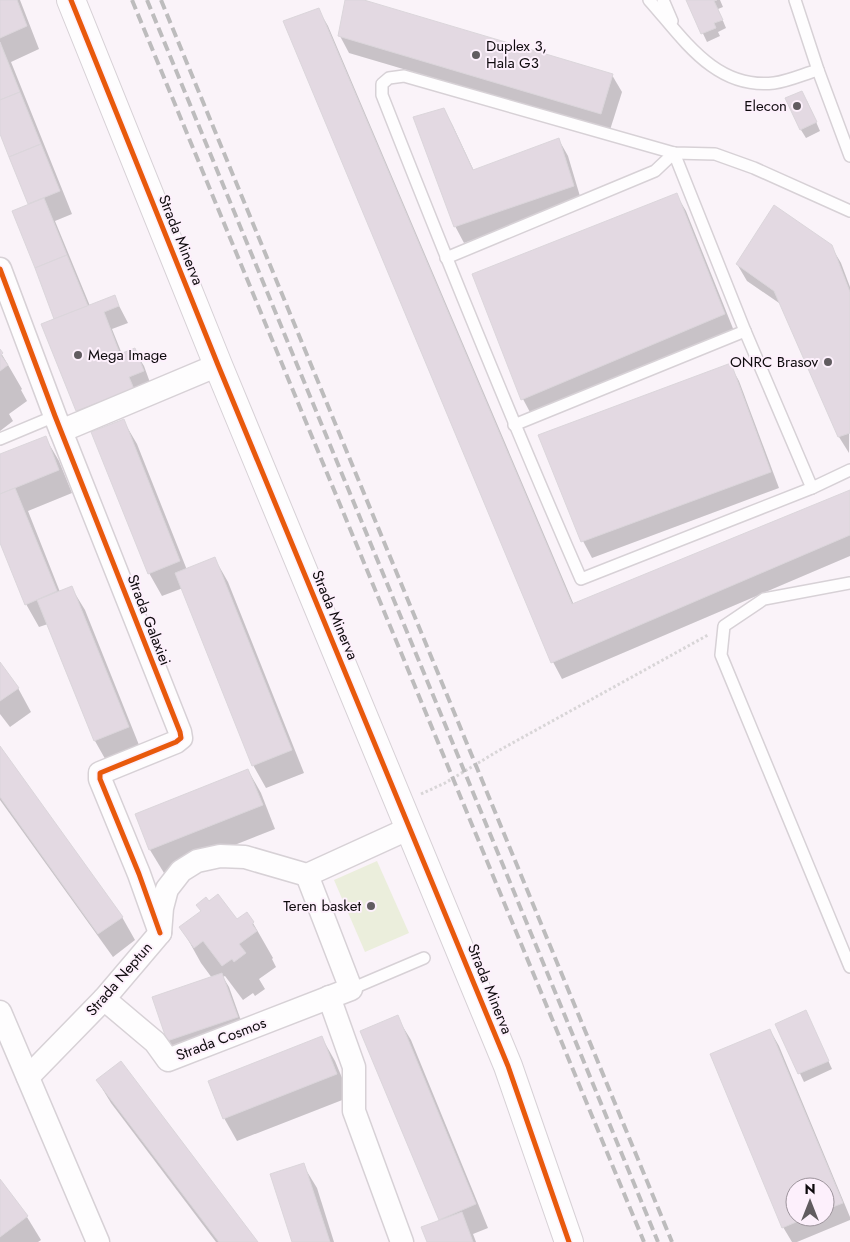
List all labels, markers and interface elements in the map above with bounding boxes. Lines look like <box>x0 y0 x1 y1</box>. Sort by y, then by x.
place label: Duplex 3, Hala G3 <box>486 35 547 74</box>
marker: Duplex 3, Hala G3 <box>470 49 482 61</box>
place label: Elecon <box>744 95 787 117</box>
marker: Elecon <box>791 100 803 112</box>
street label: Strada Minerva <box>153 192 209 288</box>
place label: Mega Image <box>88 344 167 366</box>
marker: Mega Image <box>72 349 84 361</box>
place label: ONRC Brasov <box>730 351 818 373</box>
marker: ONRC Brasov <box>822 356 834 368</box>
street label: Strada Minerva <box>306 567 364 663</box>
street label: Strada Galaxiei <box>122 571 176 669</box>
place label: Teren basket <box>283 895 361 917</box>
marker: Teren basket <box>365 900 377 912</box>
street label: Strada Neptun <box>81 937 157 1021</box>
street label: Strada Minerva <box>462 941 518 1037</box>
street label: Strada Cosmos <box>173 1012 269 1066</box>
north arrow <box>785 1177 835 1227</box>
text: N <box>804 1179 816 1199</box>

